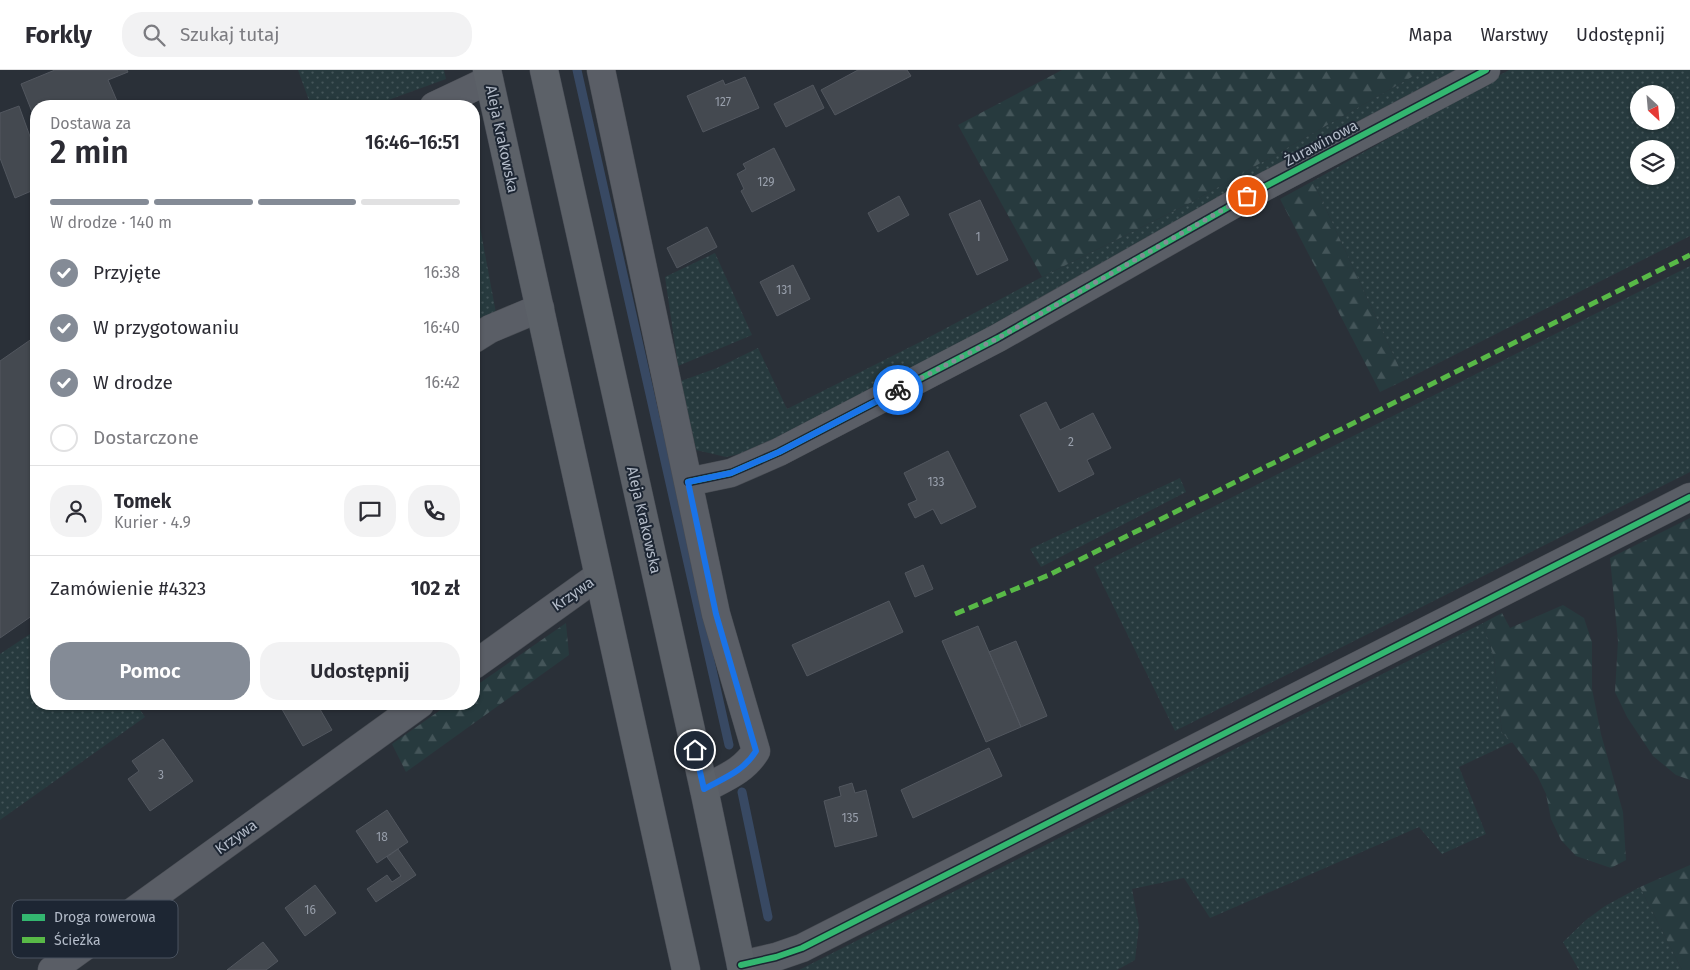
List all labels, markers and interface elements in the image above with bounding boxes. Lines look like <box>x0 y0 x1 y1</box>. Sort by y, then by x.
search box <box>122 12 472 57</box>
text: Forkly <box>25 21 92 49</box>
icon: search <box>140 21 168 49</box>
text: Szukaj tutaj <box>180 23 279 46</box>
text: Mapa <box>1408 24 1453 46</box>
text: Warstwy <box>1481 24 1548 46</box>
text: Udostępnij <box>1576 24 1665 46</box>
street label: Aleja Krakowska <box>482 84 522 194</box>
north arrow <box>1630 85 1675 130</box>
map controls <box>1630 85 1675 185</box>
house number: 127 <box>715 95 731 109</box>
text: Dostawa za <box>50 114 131 133</box>
street label: Żurawinowa <box>1281 116 1361 170</box>
text: 16:46–16:51 <box>365 131 460 154</box>
text: 2 min <box>50 133 129 171</box>
button: layers <box>1630 140 1675 185</box>
house number: 129 <box>757 175 775 189</box>
pin <box>1226 175 1268 217</box>
icon: bag <box>1233 182 1261 210</box>
text: W drodze · 140 m <box>50 213 172 232</box>
house number: 1 <box>975 230 981 244</box>
icon: check <box>50 259 78 287</box>
text: Przyjęte <box>93 261 161 284</box>
text: 16:38 <box>424 263 460 282</box>
house number: 131 <box>776 283 792 297</box>
icon: check <box>50 314 78 342</box>
text: W przygotowaniu <box>93 316 239 339</box>
text: 16:40 <box>423 318 460 337</box>
courier <box>873 365 923 415</box>
icon: check <box>50 369 78 397</box>
text: W drodze <box>93 371 173 394</box>
text: 16:42 <box>425 373 460 392</box>
icon: bike <box>884 376 912 404</box>
text: Dostarczone <box>93 426 199 449</box>
house number: 2 <box>1068 435 1074 449</box>
street label: Aleja Krakowska <box>623 465 665 575</box>
house number: 133 <box>927 475 945 489</box>
button: person <box>50 485 102 537</box>
button: chat <box>344 485 396 537</box>
button: phone <box>408 485 460 537</box>
text: Tomek <box>114 490 171 513</box>
text: Kurier · 4.9 <box>114 513 191 532</box>
street label: Krzywa <box>549 573 597 615</box>
text: Zamówienie #4323 <box>50 577 206 600</box>
text: 102 zł <box>411 577 460 600</box>
button: Pomoc <box>50 642 250 700</box>
button: Udostępnij <box>260 642 460 700</box>
pin <box>674 729 716 771</box>
icon: home <box>681 736 709 764</box>
house number: 3 <box>158 768 164 782</box>
house number: 135 <box>841 811 859 825</box>
street label: Krzywa <box>212 816 260 858</box>
house number: 18 <box>376 830 388 844</box>
legend <box>12 900 178 958</box>
house number: 16 <box>304 903 316 917</box>
text: Droga rowerowa <box>54 909 156 926</box>
text: Ścieżka <box>54 931 101 949</box>

